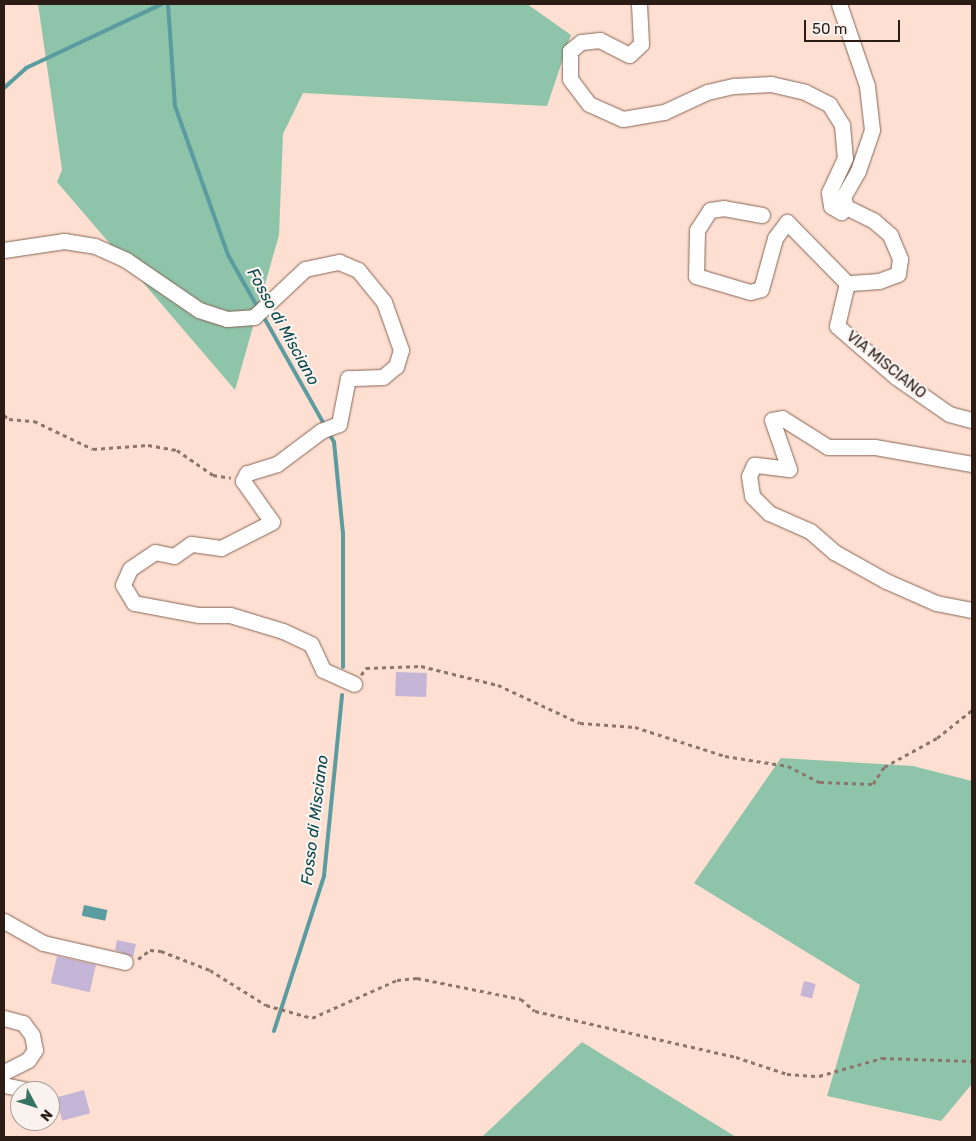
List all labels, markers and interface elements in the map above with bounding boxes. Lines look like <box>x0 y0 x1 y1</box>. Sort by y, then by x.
scale bar <box>806 10 902 42</box>
text: 50 m <box>812 20 847 38</box>
water label: Fosso di Misciano <box>243 265 323 389</box>
street label: VIA MISCIANO <box>842 327 930 403</box>
water label: Fosso di Misciano <box>297 754 333 886</box>
north arrow <box>10 1081 60 1131</box>
text: N <box>36 1106 56 1125</box>

